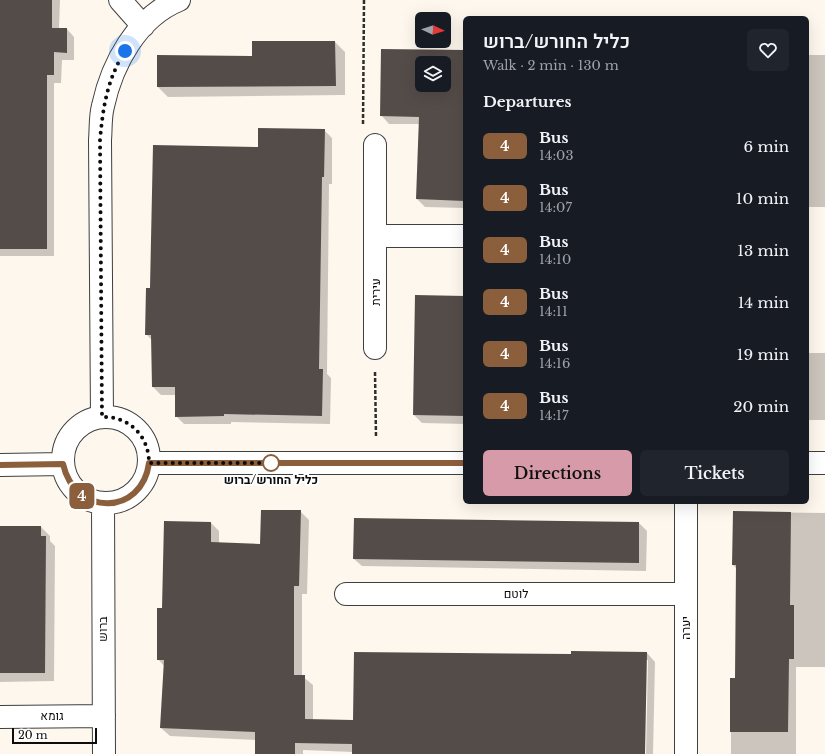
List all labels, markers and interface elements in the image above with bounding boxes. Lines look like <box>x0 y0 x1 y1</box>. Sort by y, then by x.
north arrow <box>415 12 451 48</box>
map controls <box>415 12 451 92</box>
button: heart <box>747 29 789 71</box>
text: כליל החורש/ברוש <box>483 30 630 53</box>
your location <box>115 41 135 61</box>
button: layers <box>415 56 451 92</box>
text: Walk · 2 min · 130 m <box>483 57 619 74</box>
text: Departures <box>483 92 572 111</box>
text: Bus <box>539 128 569 147</box>
text: 4 <box>500 137 510 155</box>
text: 6 min <box>744 137 789 156</box>
text: 14:03 <box>539 147 573 164</box>
text: Bus <box>539 180 569 199</box>
text: 4 <box>500 189 510 207</box>
text: 10 min <box>736 189 789 208</box>
text: 14:07 <box>539 199 572 216</box>
text: Bus <box>539 232 569 251</box>
text: 4 <box>500 241 510 259</box>
text: 13 min <box>737 241 789 260</box>
text: 14:10 <box>539 251 571 268</box>
street label: עירית <box>368 278 383 306</box>
text: Bus <box>539 284 569 303</box>
text: 4 <box>500 293 510 311</box>
text: 14 min <box>738 293 789 312</box>
text: 14:11 <box>539 303 568 320</box>
text: Bus <box>539 336 569 355</box>
text: 4 <box>500 345 510 363</box>
text: 19 min <box>737 345 789 364</box>
text: 14:16 <box>539 355 570 372</box>
text: Bus <box>539 388 569 407</box>
text: 4 <box>500 397 510 415</box>
text: 20 min <box>733 397 789 416</box>
text: 14:17 <box>539 407 568 424</box>
button: Directions <box>483 450 632 496</box>
button: Tickets <box>640 450 789 496</box>
marker: כליל החורש/ברוש <box>262 454 280 472</box>
place label: כליל החורש/ברוש <box>224 472 318 487</box>
line badge: 4 <box>69 483 95 509</box>
text: 4 <box>77 487 87 505</box>
street label: לוטם <box>504 586 528 601</box>
street label: ברוש <box>95 616 110 642</box>
street label: יערה <box>678 616 693 640</box>
street label: גומא <box>40 708 64 723</box>
scale bar <box>12 726 97 745</box>
text: 20 m <box>18 728 48 742</box>

